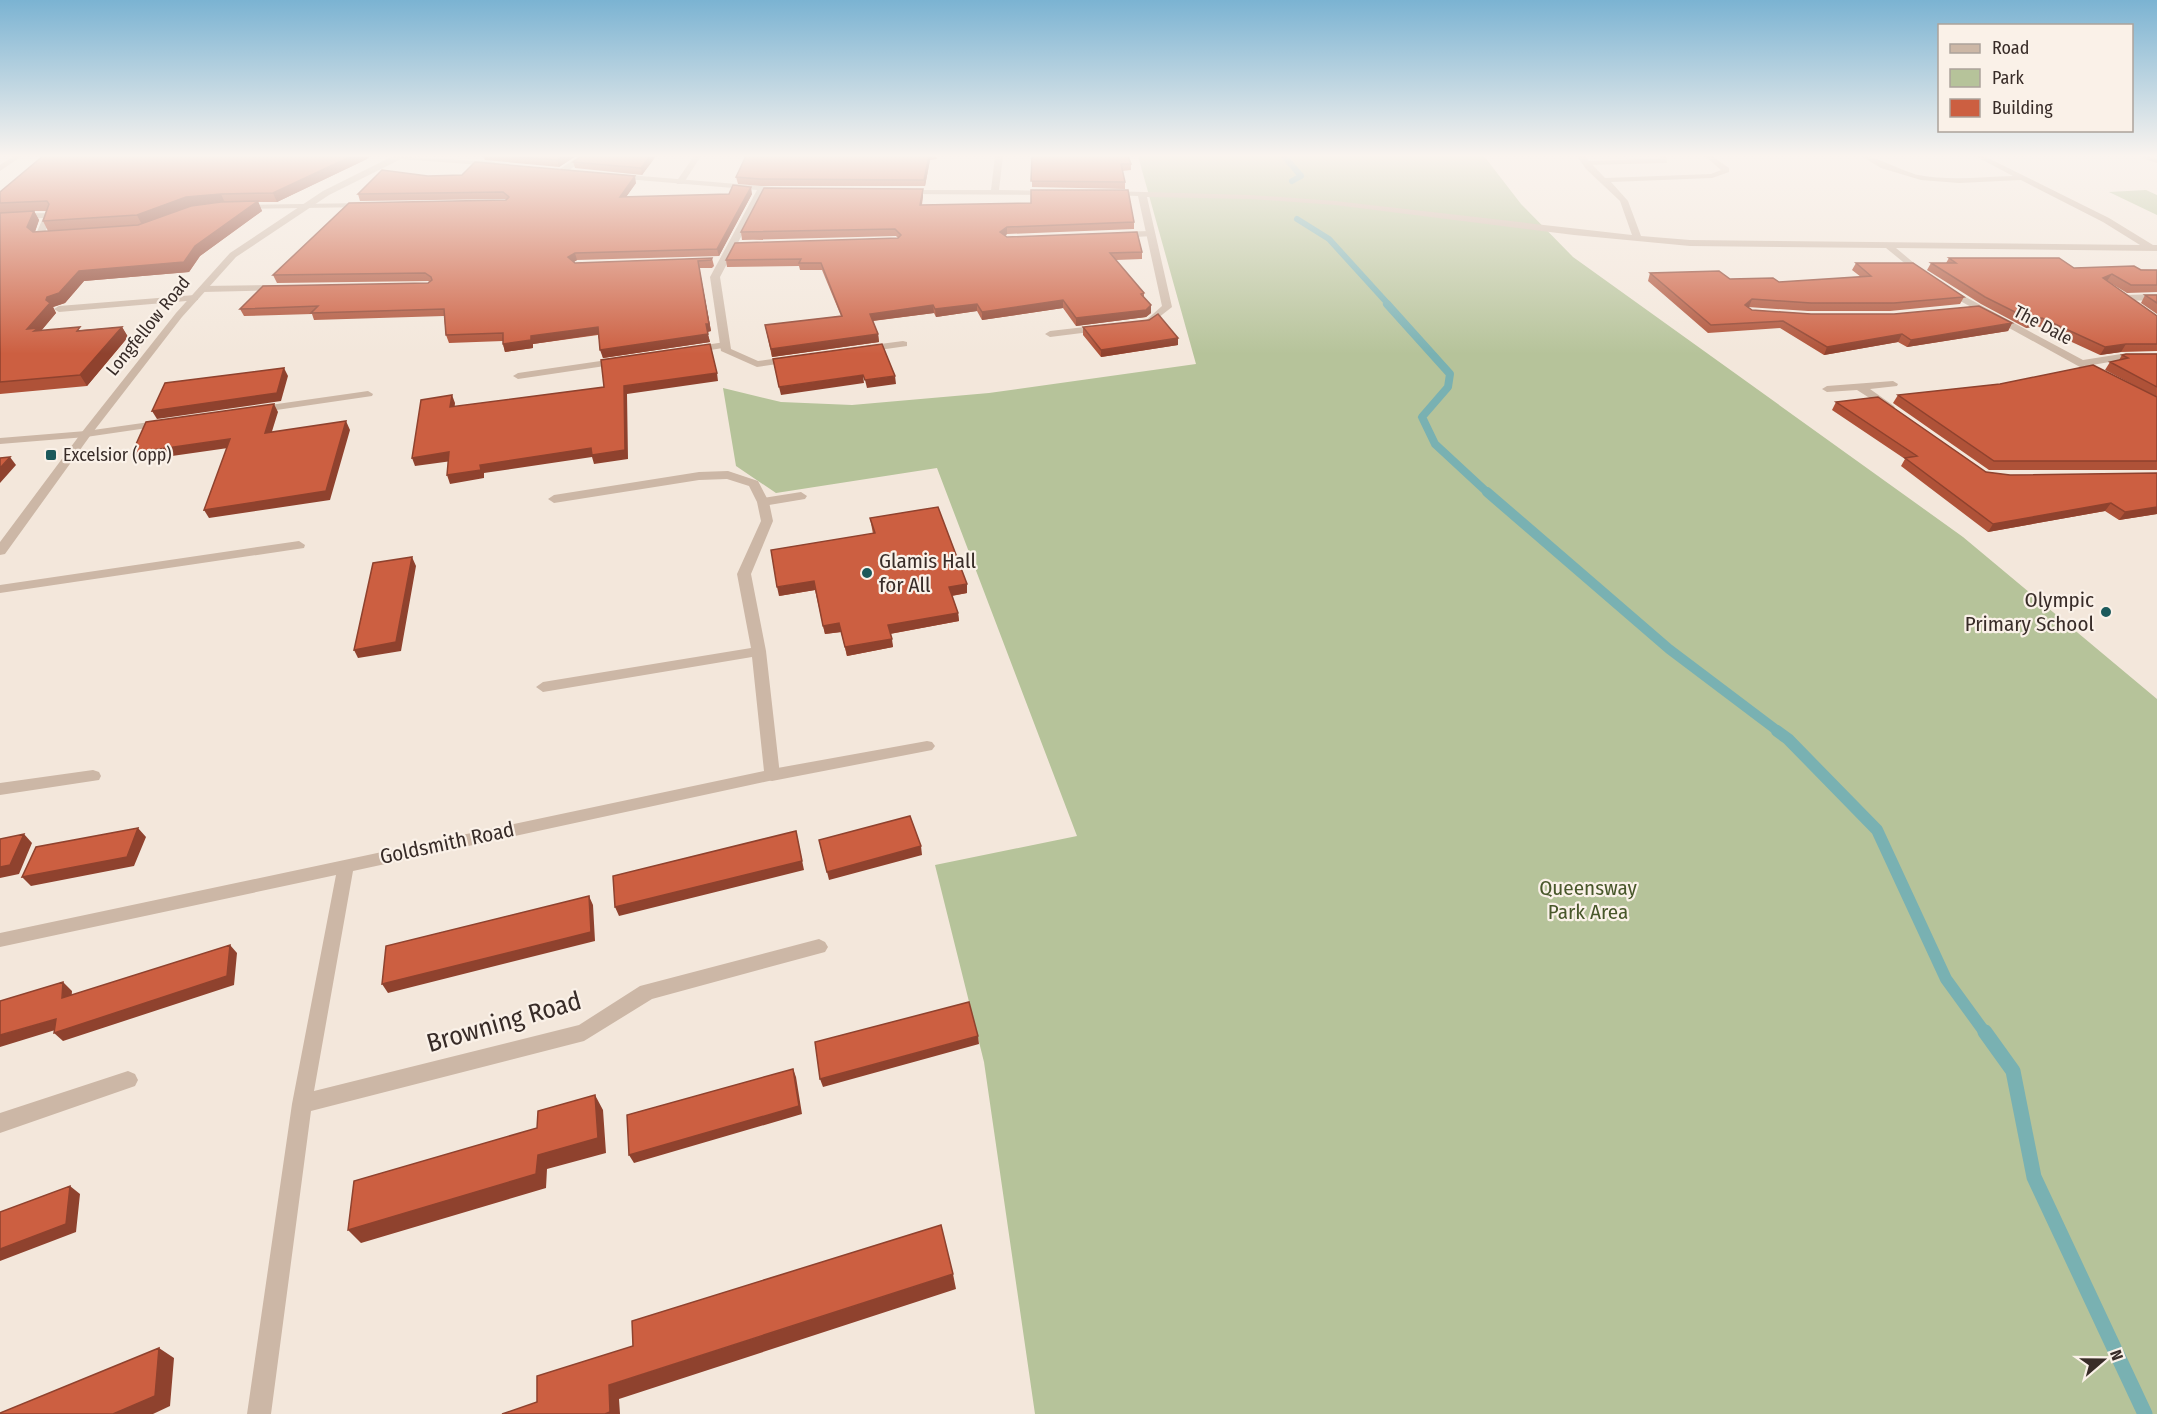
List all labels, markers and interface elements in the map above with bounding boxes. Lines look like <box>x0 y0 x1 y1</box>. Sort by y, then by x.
legend <box>1938 24 2133 132</box>
text: Road <box>1992 37 2029 59</box>
text: Park <box>1992 67 2025 89</box>
text: Building <box>1992 97 2053 119</box>
street label: Longfellow Road <box>101 272 195 380</box>
street label: The Dale <box>2010 300 2076 350</box>
place label: Excelsior (opp) <box>63 444 172 466</box>
marker: Excelsior (opp) <box>44 448 58 462</box>
place label: Glamis Hall for All <box>879 548 976 598</box>
marker: Glamis Hall for All <box>860 566 874 580</box>
place label: Olympic Primary School <box>1965 587 2094 637</box>
marker: Olympic Primary School <box>2099 605 2113 619</box>
street label: Goldsmith Road <box>377 816 517 870</box>
park label: Queensway Park Area <box>1539 875 1637 925</box>
street label: Browning Road <box>423 985 585 1059</box>
north arrow <box>2073 1330 2133 1390</box>
text: N <box>2106 1347 2127 1363</box>

